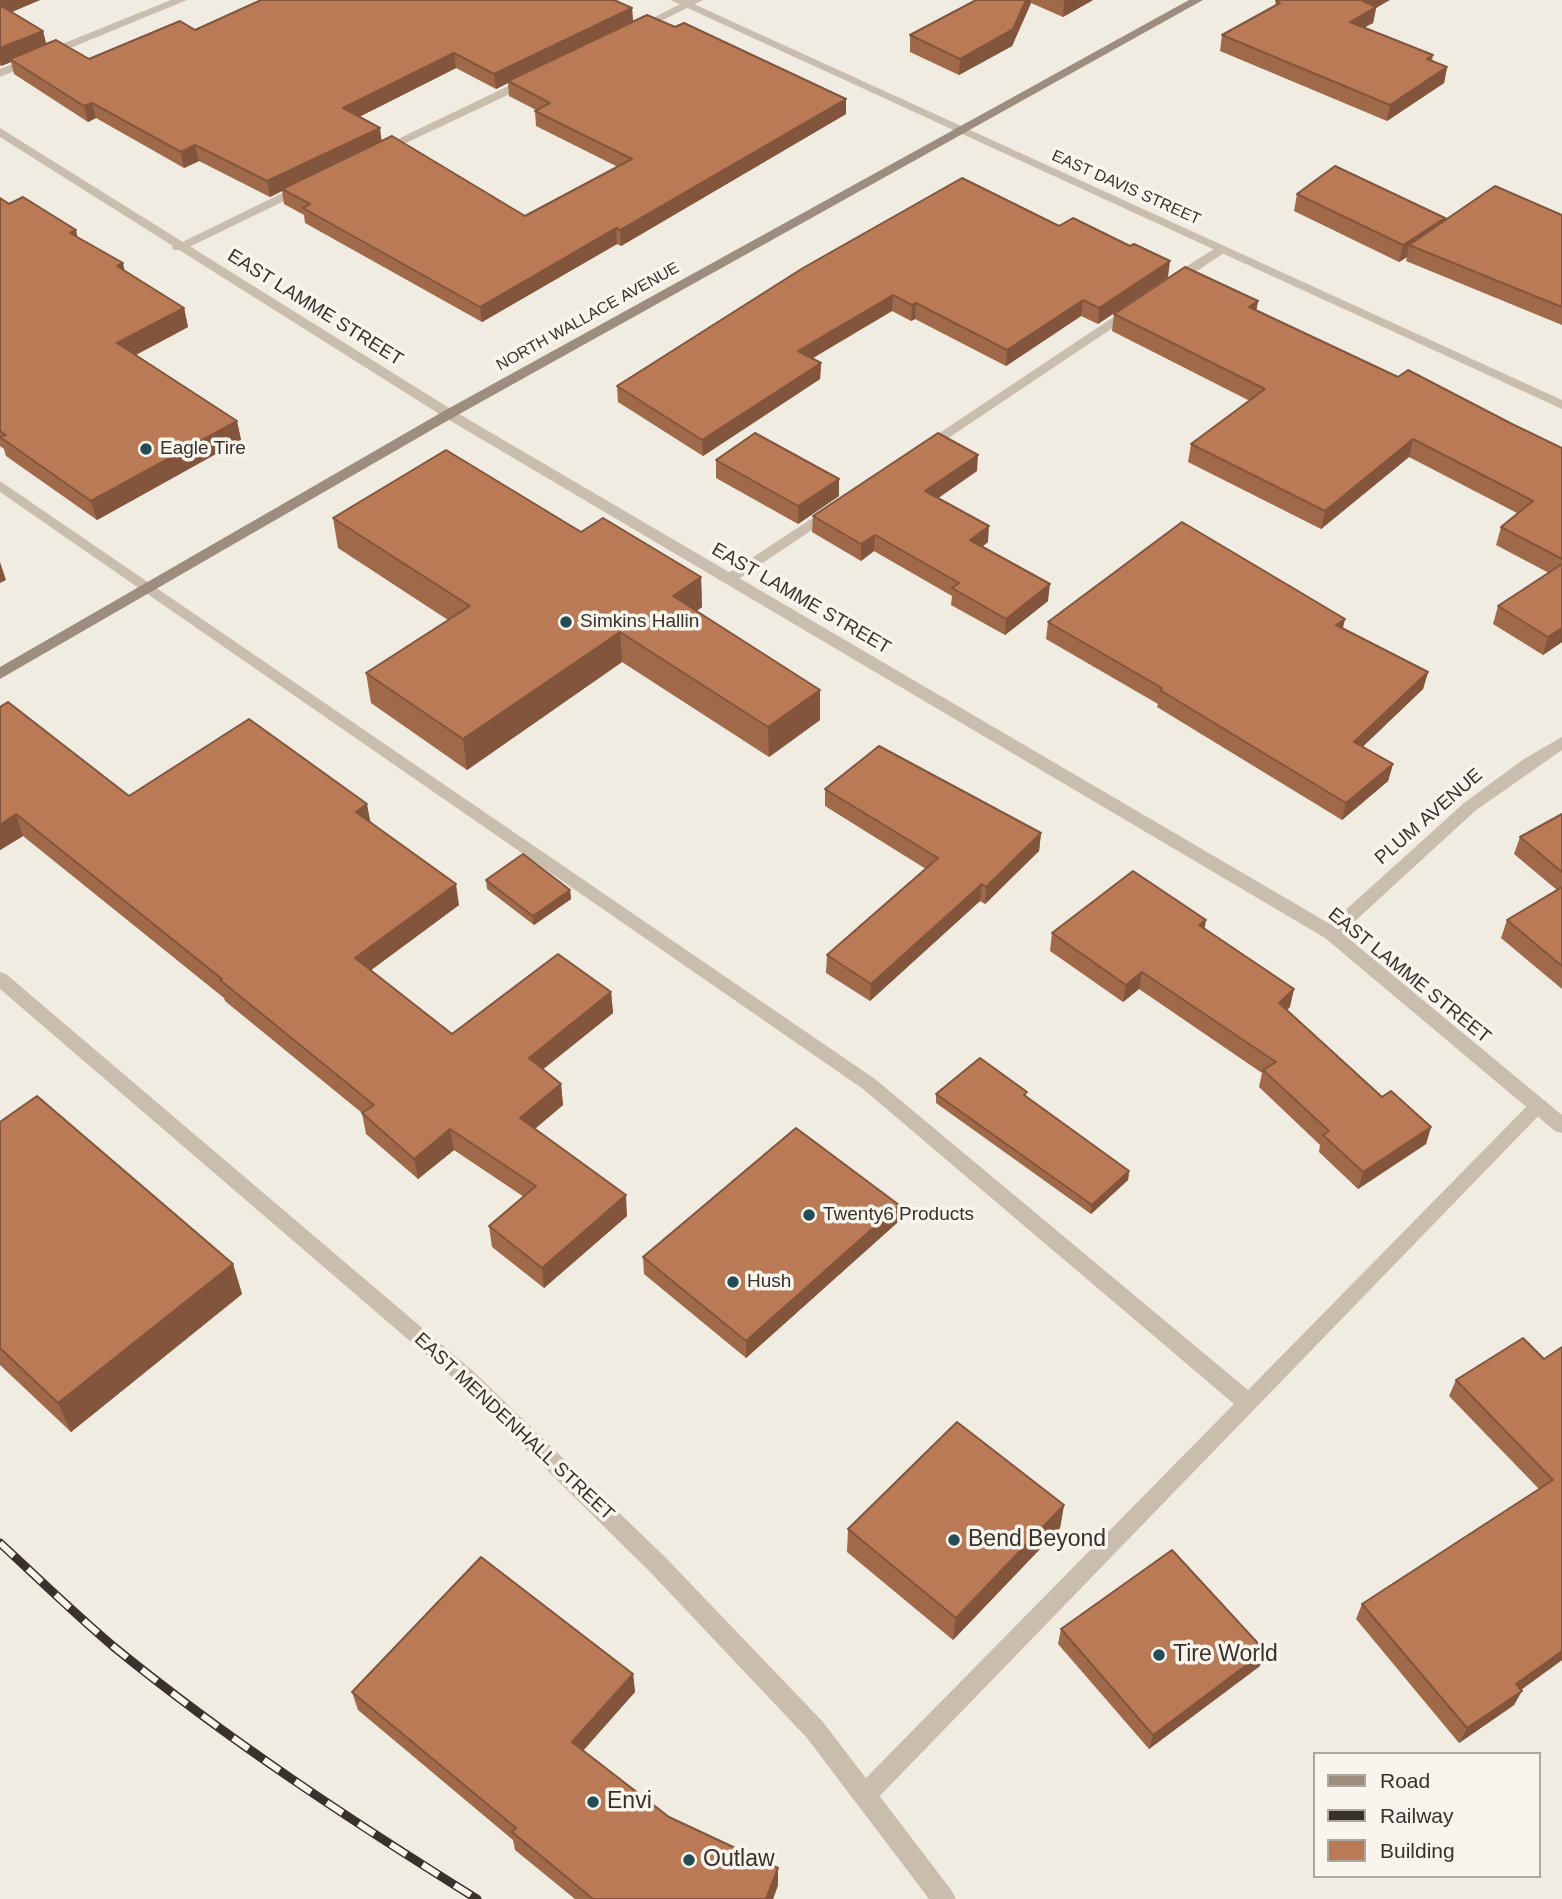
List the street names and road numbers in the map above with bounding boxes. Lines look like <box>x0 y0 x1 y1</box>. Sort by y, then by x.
street label: EAST DAVIS STREET <box>1049 147 1203 229</box>
street label: EAST LAMME STREET <box>223 245 407 371</box>
street label: NORTH WALLACE AVENUE <box>493 259 683 375</box>
street label: EAST LAMME STREET <box>708 538 894 660</box>
street label: PLUM AVENUE <box>1371 764 1487 870</box>
street label: EAST LAMME STREET <box>1323 903 1495 1049</box>
street label: EAST MENDENHALL STREET <box>409 1328 619 1526</box>

